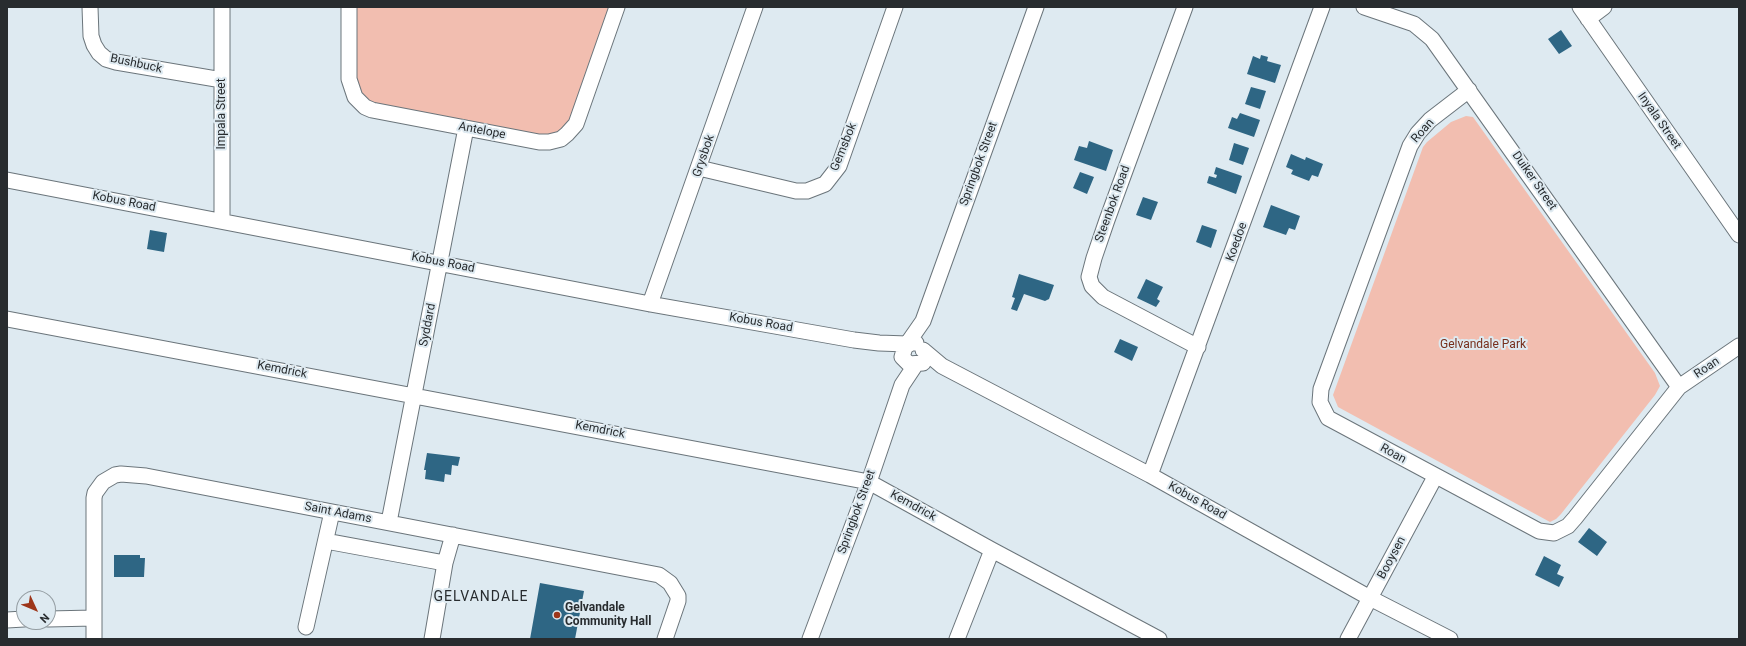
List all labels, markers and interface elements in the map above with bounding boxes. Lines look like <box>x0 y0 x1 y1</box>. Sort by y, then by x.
street label: Bushbuck <box>109 51 163 77</box>
street label: Impala Street <box>215 78 229 150</box>
street label: Inyala Street <box>1634 90 1684 152</box>
street label: Roan <box>1409 116 1437 146</box>
street label: Antelope <box>457 119 507 143</box>
street label: Springbok Street <box>957 120 1001 208</box>
street label: Gemsbok <box>828 121 860 173</box>
street label: Grysbok <box>690 133 718 179</box>
street label: Duiker Street <box>1508 149 1560 213</box>
street label: Steenbok Road <box>1092 164 1134 244</box>
street label: Kobus Road <box>91 189 157 215</box>
street label: Koedoe <box>1223 220 1251 264</box>
street label: Kobus Road <box>410 250 476 276</box>
street label: Syddard <box>417 302 439 348</box>
street label: Kobus Road <box>728 310 794 336</box>
park label: Gelvandale Park <box>1440 338 1526 352</box>
street label: Roan <box>1692 354 1722 382</box>
street label: Kemdrick <box>256 358 308 382</box>
street label: Kemdrick <box>574 418 626 442</box>
street label: Roan <box>1378 441 1408 467</box>
street label: Springbok Street <box>835 468 879 556</box>
street label: Kobus Road <box>1165 479 1229 523</box>
street label: Kemdrick <box>887 487 939 525</box>
street label: Saint Adams <box>303 499 373 527</box>
street label: Booysen <box>1375 534 1409 582</box>
district label: GELVANDALE <box>433 589 529 605</box>
north arrow <box>16 590 56 630</box>
place label: Gelvandale Community Hall <box>565 601 651 629</box>
marker: Gelvandale Community Hall <box>552 610 562 620</box>
text: N <box>37 611 52 625</box>

